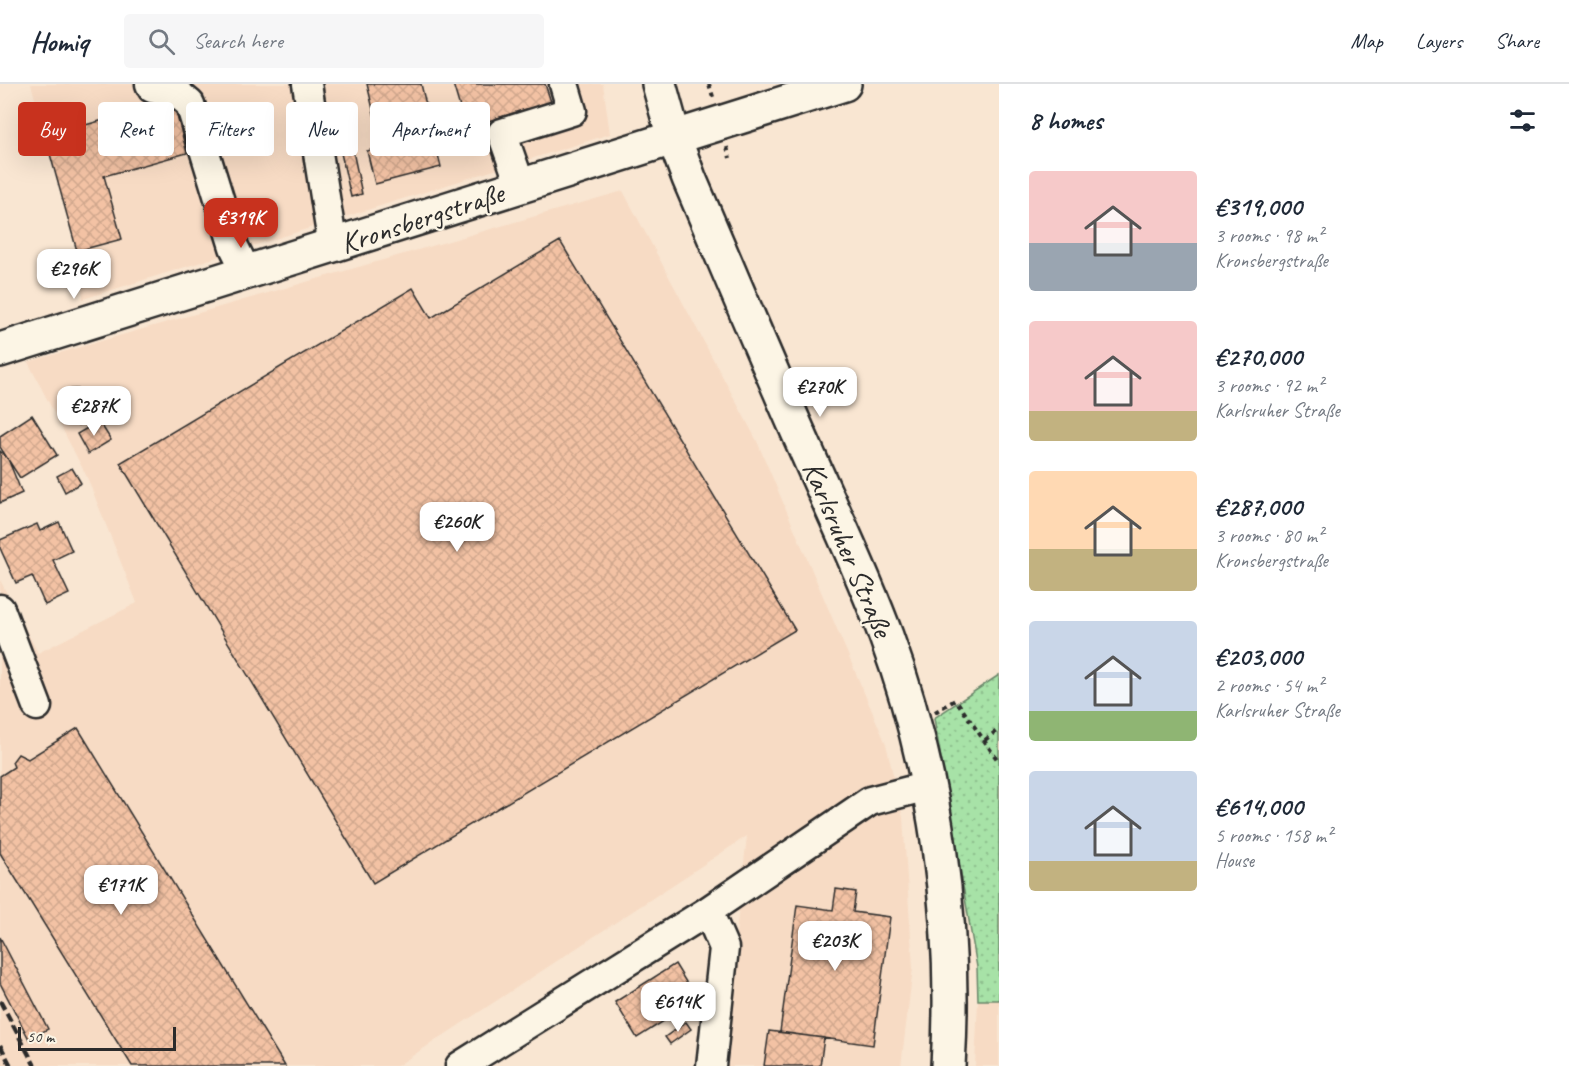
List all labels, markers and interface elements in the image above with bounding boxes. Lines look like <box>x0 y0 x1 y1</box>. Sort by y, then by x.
search box <box>124 14 544 68</box>
text: Homiq <box>30 24 88 59</box>
icon: search <box>145 25 178 58</box>
text: Search here <box>193 27 283 55</box>
text: Map <box>1350 28 1383 54</box>
text: Layers <box>1416 28 1462 54</box>
text: Share <box>1495 28 1539 54</box>
chip: Buy <box>18 102 86 156</box>
chip: Rent <box>98 102 174 156</box>
chip: Filters <box>186 102 274 156</box>
chip: New <box>286 102 358 156</box>
chip: Apartment <box>370 102 490 156</box>
text: 8 homes <box>1029 104 1102 137</box>
icon: filters <box>1506 104 1539 137</box>
street label: Kronsbergstraße <box>336 173 510 262</box>
text: €319,000 <box>1215 190 1302 223</box>
icon: home <box>1077 195 1149 267</box>
pin: €319K <box>199 198 283 249</box>
text: €319K <box>218 205 264 230</box>
text: 3 rooms · 98 m² <box>1215 223 1323 248</box>
text: Kronsbergstraße <box>1215 248 1328 273</box>
pin: €296K <box>32 249 116 300</box>
text: €296K <box>51 256 97 281</box>
text: €270,000 <box>1215 340 1302 373</box>
icon: home <box>1077 345 1149 417</box>
pin: €270K <box>778 367 862 418</box>
text: 3 rooms · 92 m² <box>1215 373 1323 398</box>
text: €270K <box>797 374 843 399</box>
pin: €287K <box>52 386 136 437</box>
text: €287K <box>71 393 117 418</box>
text: Karlsruher Straße <box>1215 398 1340 423</box>
street label: Karlsruher Straße <box>794 456 903 645</box>
text: €287,000 <box>1215 490 1302 523</box>
icon: home <box>1077 495 1149 567</box>
pin: €260K <box>415 502 499 553</box>
text: €260K <box>434 509 480 534</box>
text: 3 rooms · 80 m² <box>1215 523 1323 548</box>
text: Kronsbergstraße <box>1215 548 1328 573</box>
text: €203,000 <box>1215 640 1302 673</box>
icon: home <box>1077 645 1149 717</box>
text: 2 rooms · 54 m² <box>1215 673 1323 698</box>
text: Karlsruher Straße <box>1215 698 1340 723</box>
text: €614,000 <box>1215 790 1303 823</box>
icon: home <box>1077 795 1149 867</box>
text: 5 rooms · 158 m² <box>1215 823 1332 848</box>
text: House <box>1215 848 1254 873</box>
pin: €171K <box>79 865 163 916</box>
text: €171K <box>98 872 144 897</box>
pin: €203K <box>793 921 877 972</box>
text: €203K <box>812 928 858 953</box>
pin: €614K <box>636 982 720 1033</box>
text: €614K <box>655 989 701 1014</box>
scale bar <box>18 1024 176 1052</box>
text: 50 m <box>27 1027 54 1047</box>

